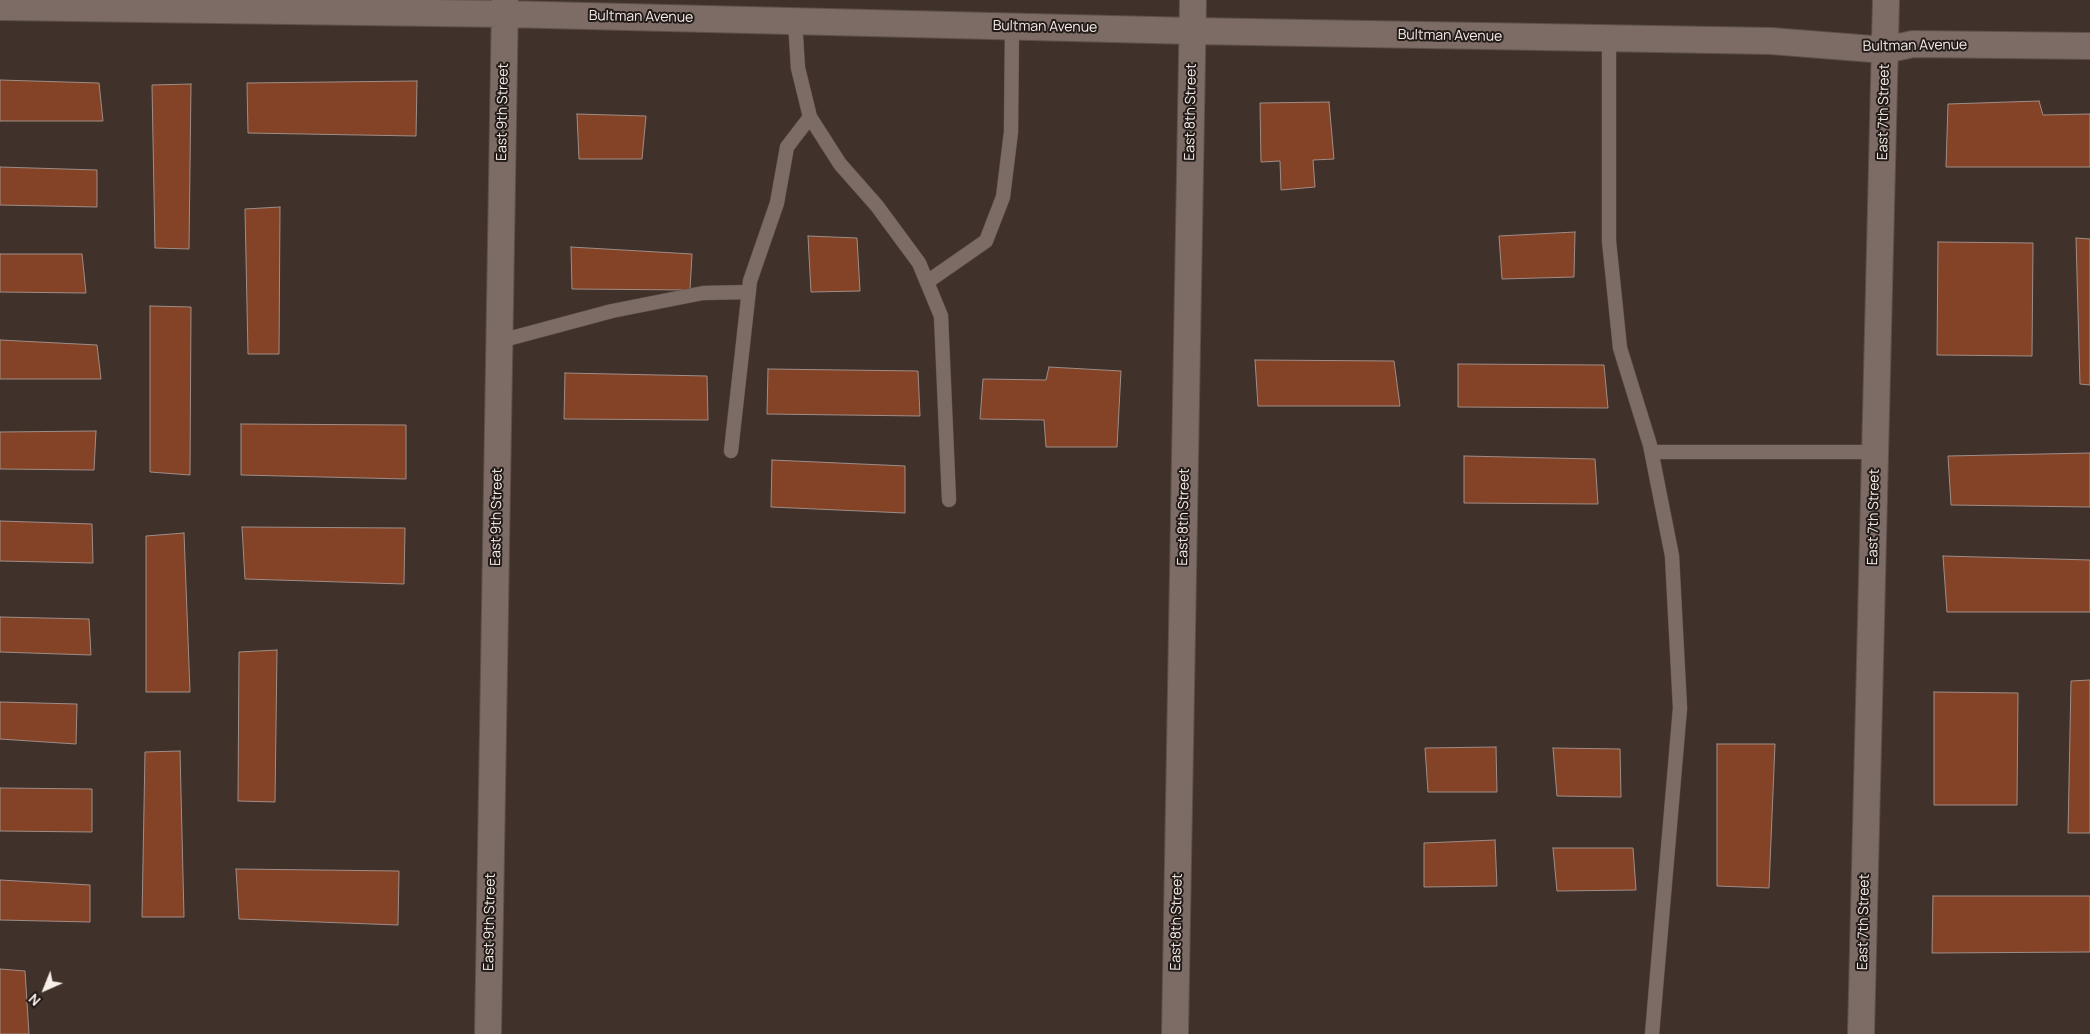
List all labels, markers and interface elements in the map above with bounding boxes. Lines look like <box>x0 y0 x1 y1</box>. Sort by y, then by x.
street label: Bultman Avenue <box>589 8 693 26</box>
street label: Bultman Avenue <box>993 18 1097 36</box>
street label: Bultman Avenue <box>1398 27 1502 45</box>
street label: Bultman Avenue <box>1863 37 1967 55</box>
street label: East 9th Street <box>494 63 512 161</box>
street label: East 8th Street <box>1182 63 1200 161</box>
street label: East 7th Street <box>1875 64 1893 160</box>
street label: East 9th Street <box>488 468 506 566</box>
street label: East 8th Street <box>1175 468 1193 566</box>
street label: East 7th Street <box>1865 469 1883 565</box>
street label: East 9th Street <box>481 873 499 971</box>
street label: East 8th Street <box>1168 873 1186 971</box>
street label: East 7th Street <box>1855 874 1873 970</box>
north arrow <box>20 964 70 1014</box>
text: N <box>24 990 44 1010</box>

